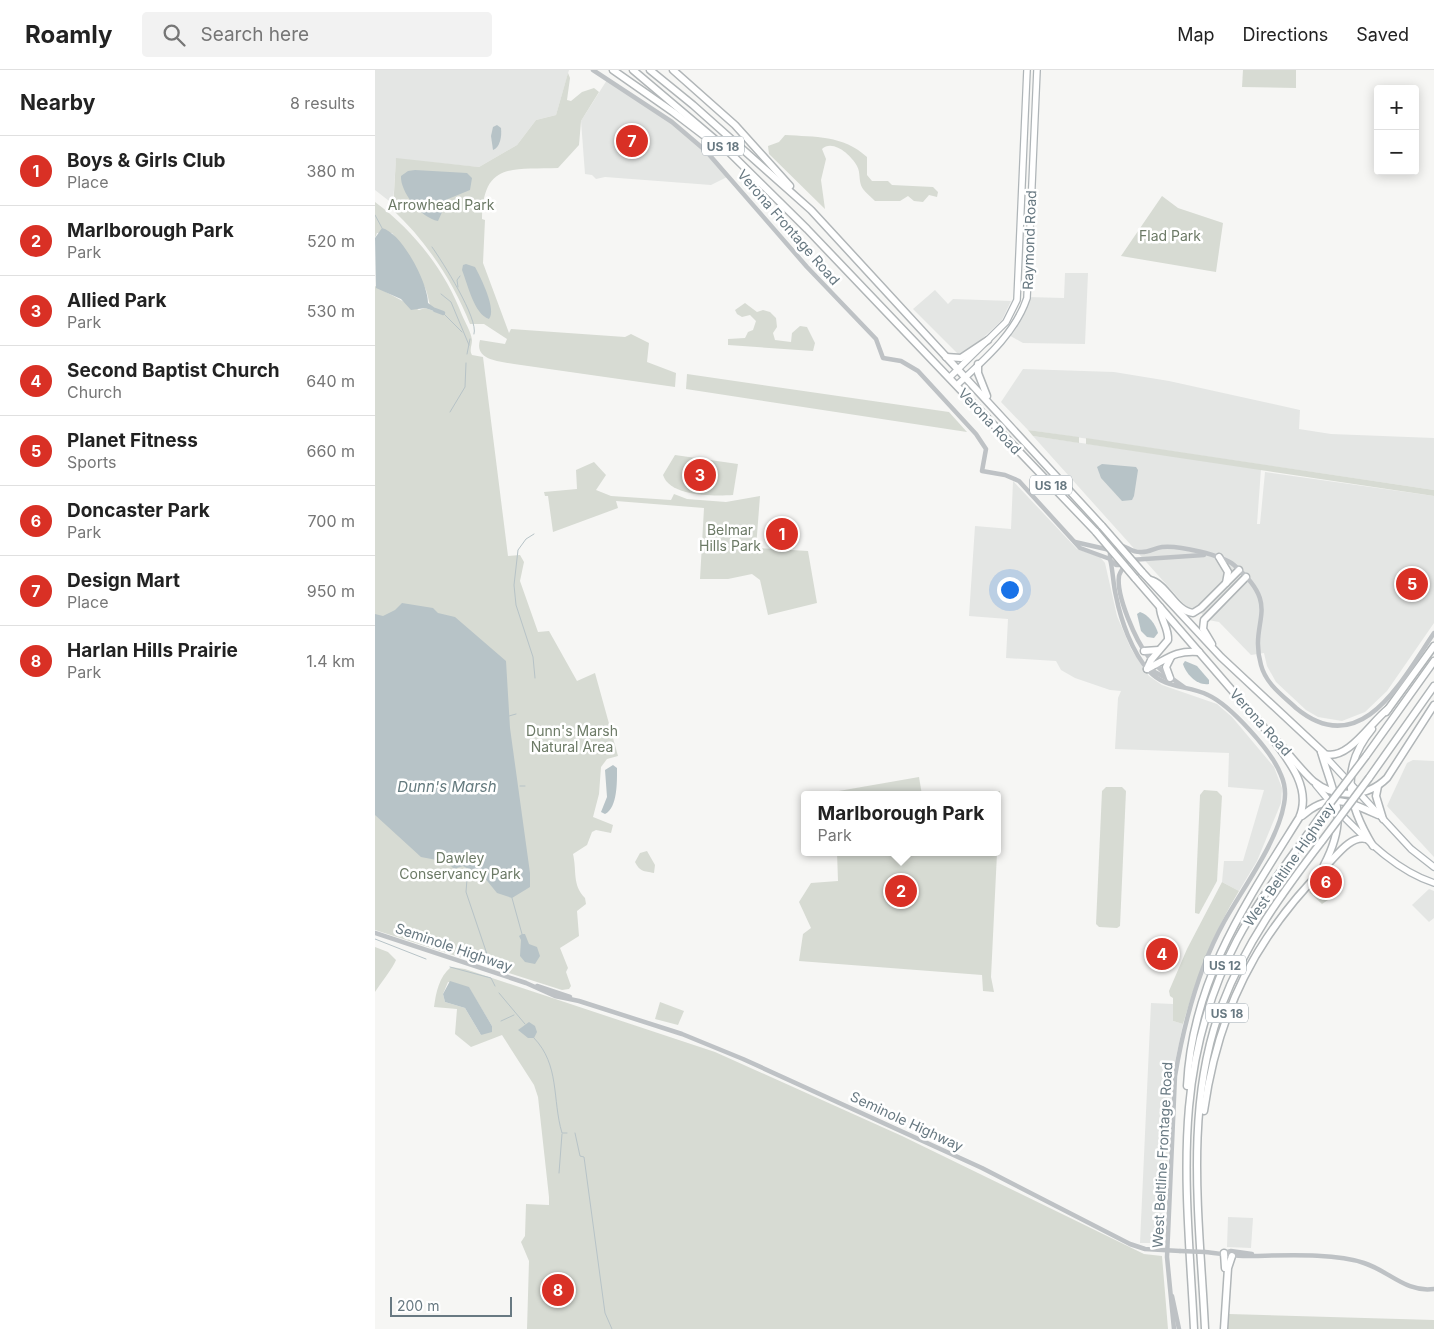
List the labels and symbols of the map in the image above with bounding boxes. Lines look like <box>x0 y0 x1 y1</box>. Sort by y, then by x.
pin: 7 <box>616 122 648 160</box>
road number: US 18 <box>702 136 744 155</box>
street label: Verona Frontage Road <box>734 166 844 288</box>
street label: Raymond Road <box>1019 190 1039 290</box>
park label: Arrowhead Park <box>388 196 495 213</box>
park label: Flad Park <box>1139 227 1201 244</box>
street label: Verona Road <box>955 384 1025 458</box>
pin: 3 <box>684 456 716 494</box>
road number: US 18 <box>1030 476 1072 494</box>
pin: 1 <box>766 515 798 553</box>
park label: Belmar Hills Park <box>699 521 761 554</box>
pin: 5 <box>1396 565 1428 603</box>
your location <box>997 577 1023 603</box>
street label: Verona Road <box>1226 685 1296 759</box>
park label: Dunn's Marsh Natural Area <box>526 722 618 755</box>
water label: Dunn's Marsh <box>397 777 497 796</box>
street label: West Beltline Highway <box>1240 799 1338 929</box>
park label: Dawley Conservancy Park <box>399 849 521 882</box>
pin: 6 <box>1310 863 1342 901</box>
pin: 2 <box>885 872 917 910</box>
street label: Seminole Highway <box>393 919 515 975</box>
pin: 4 <box>1146 935 1178 973</box>
road number: US 12 <box>1204 956 1246 974</box>
road number: US 18 <box>1206 1004 1248 1022</box>
street label: West Beltline Frontage Road <box>1149 1062 1175 1248</box>
street label: Seminole Highway <box>848 1087 966 1155</box>
pin: 8 <box>542 1271 574 1309</box>
scale bar <box>390 1294 513 1317</box>

